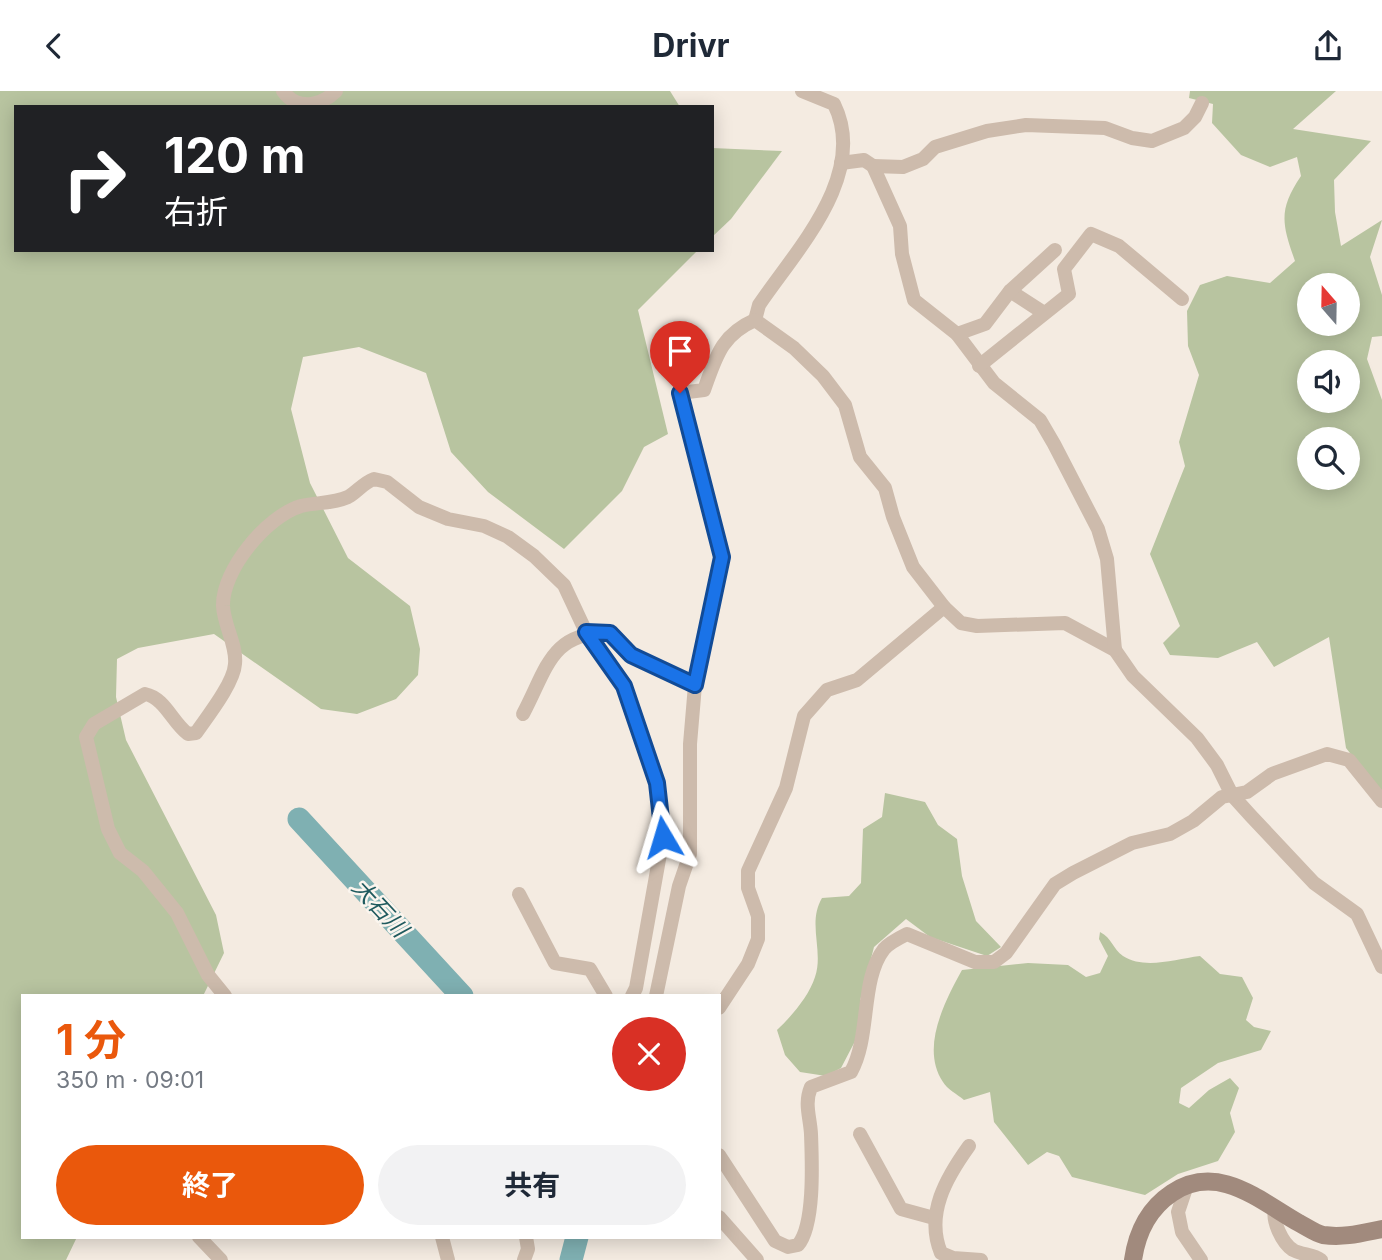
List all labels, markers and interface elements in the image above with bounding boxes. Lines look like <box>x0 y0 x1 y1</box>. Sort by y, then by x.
text: Drivr <box>652 26 730 65</box>
icon: back <box>35 27 73 65</box>
icon: share <box>1309 27 1347 65</box>
text: 120 m <box>164 126 305 185</box>
icon: right <box>49 133 140 224</box>
text: 右折 <box>164 192 228 231</box>
north arrow <box>1297 273 1360 336</box>
map controls <box>1297 273 1360 490</box>
pin <box>650 321 710 393</box>
icon: arrive <box>661 332 699 370</box>
button: sound <box>1297 350 1360 413</box>
button: search <box>1297 427 1360 490</box>
position arrow <box>626 800 700 874</box>
water label: 大石川 <box>346 873 416 945</box>
text: 1 分 <box>56 1014 126 1065</box>
button: close <box>612 1017 686 1091</box>
text: 350 m · 09:01 <box>56 1066 204 1094</box>
button: 終了 <box>56 1145 364 1225</box>
button: 共有 <box>378 1145 686 1225</box>

